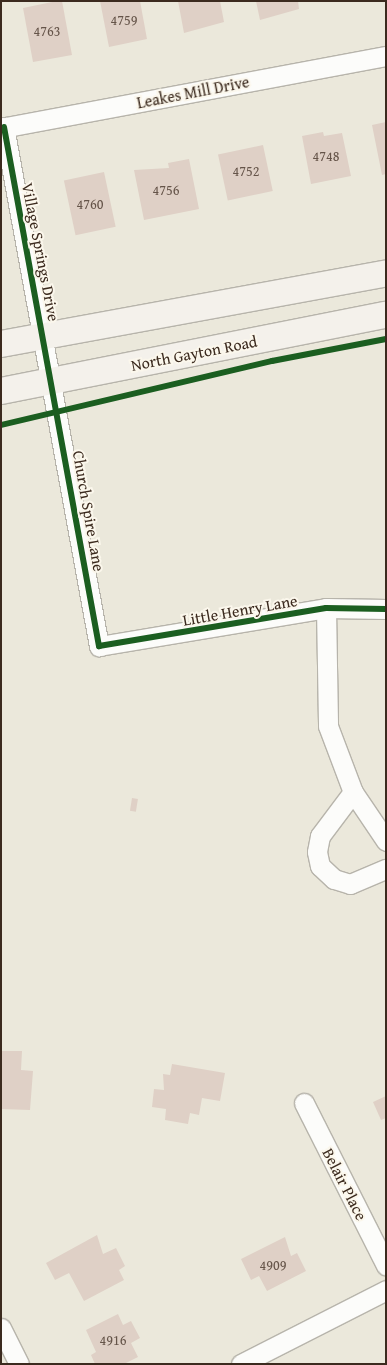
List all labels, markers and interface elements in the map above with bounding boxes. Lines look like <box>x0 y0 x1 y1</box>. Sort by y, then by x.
house number: 4759 <box>111 12 137 28</box>
house number: 4763 <box>34 23 60 39</box>
street label: Leakes Mill Drive <box>135 72 251 112</box>
house number: 4748 <box>313 148 339 164</box>
house number: 4752 <box>233 163 259 179</box>
street label: Village Springs Drive <box>18 181 64 323</box>
house number: 4756 <box>153 182 179 198</box>
house number: 4760 <box>77 196 103 212</box>
street label: North Gayton Road <box>129 331 259 375</box>
street label: Church Spire Lane <box>69 449 109 573</box>
street label: Little Henry Lane <box>181 590 299 630</box>
street label: Belair Place <box>319 1145 371 1223</box>
house number: 4909 <box>260 1257 286 1273</box>
house number: 4916 <box>100 1332 126 1348</box>

